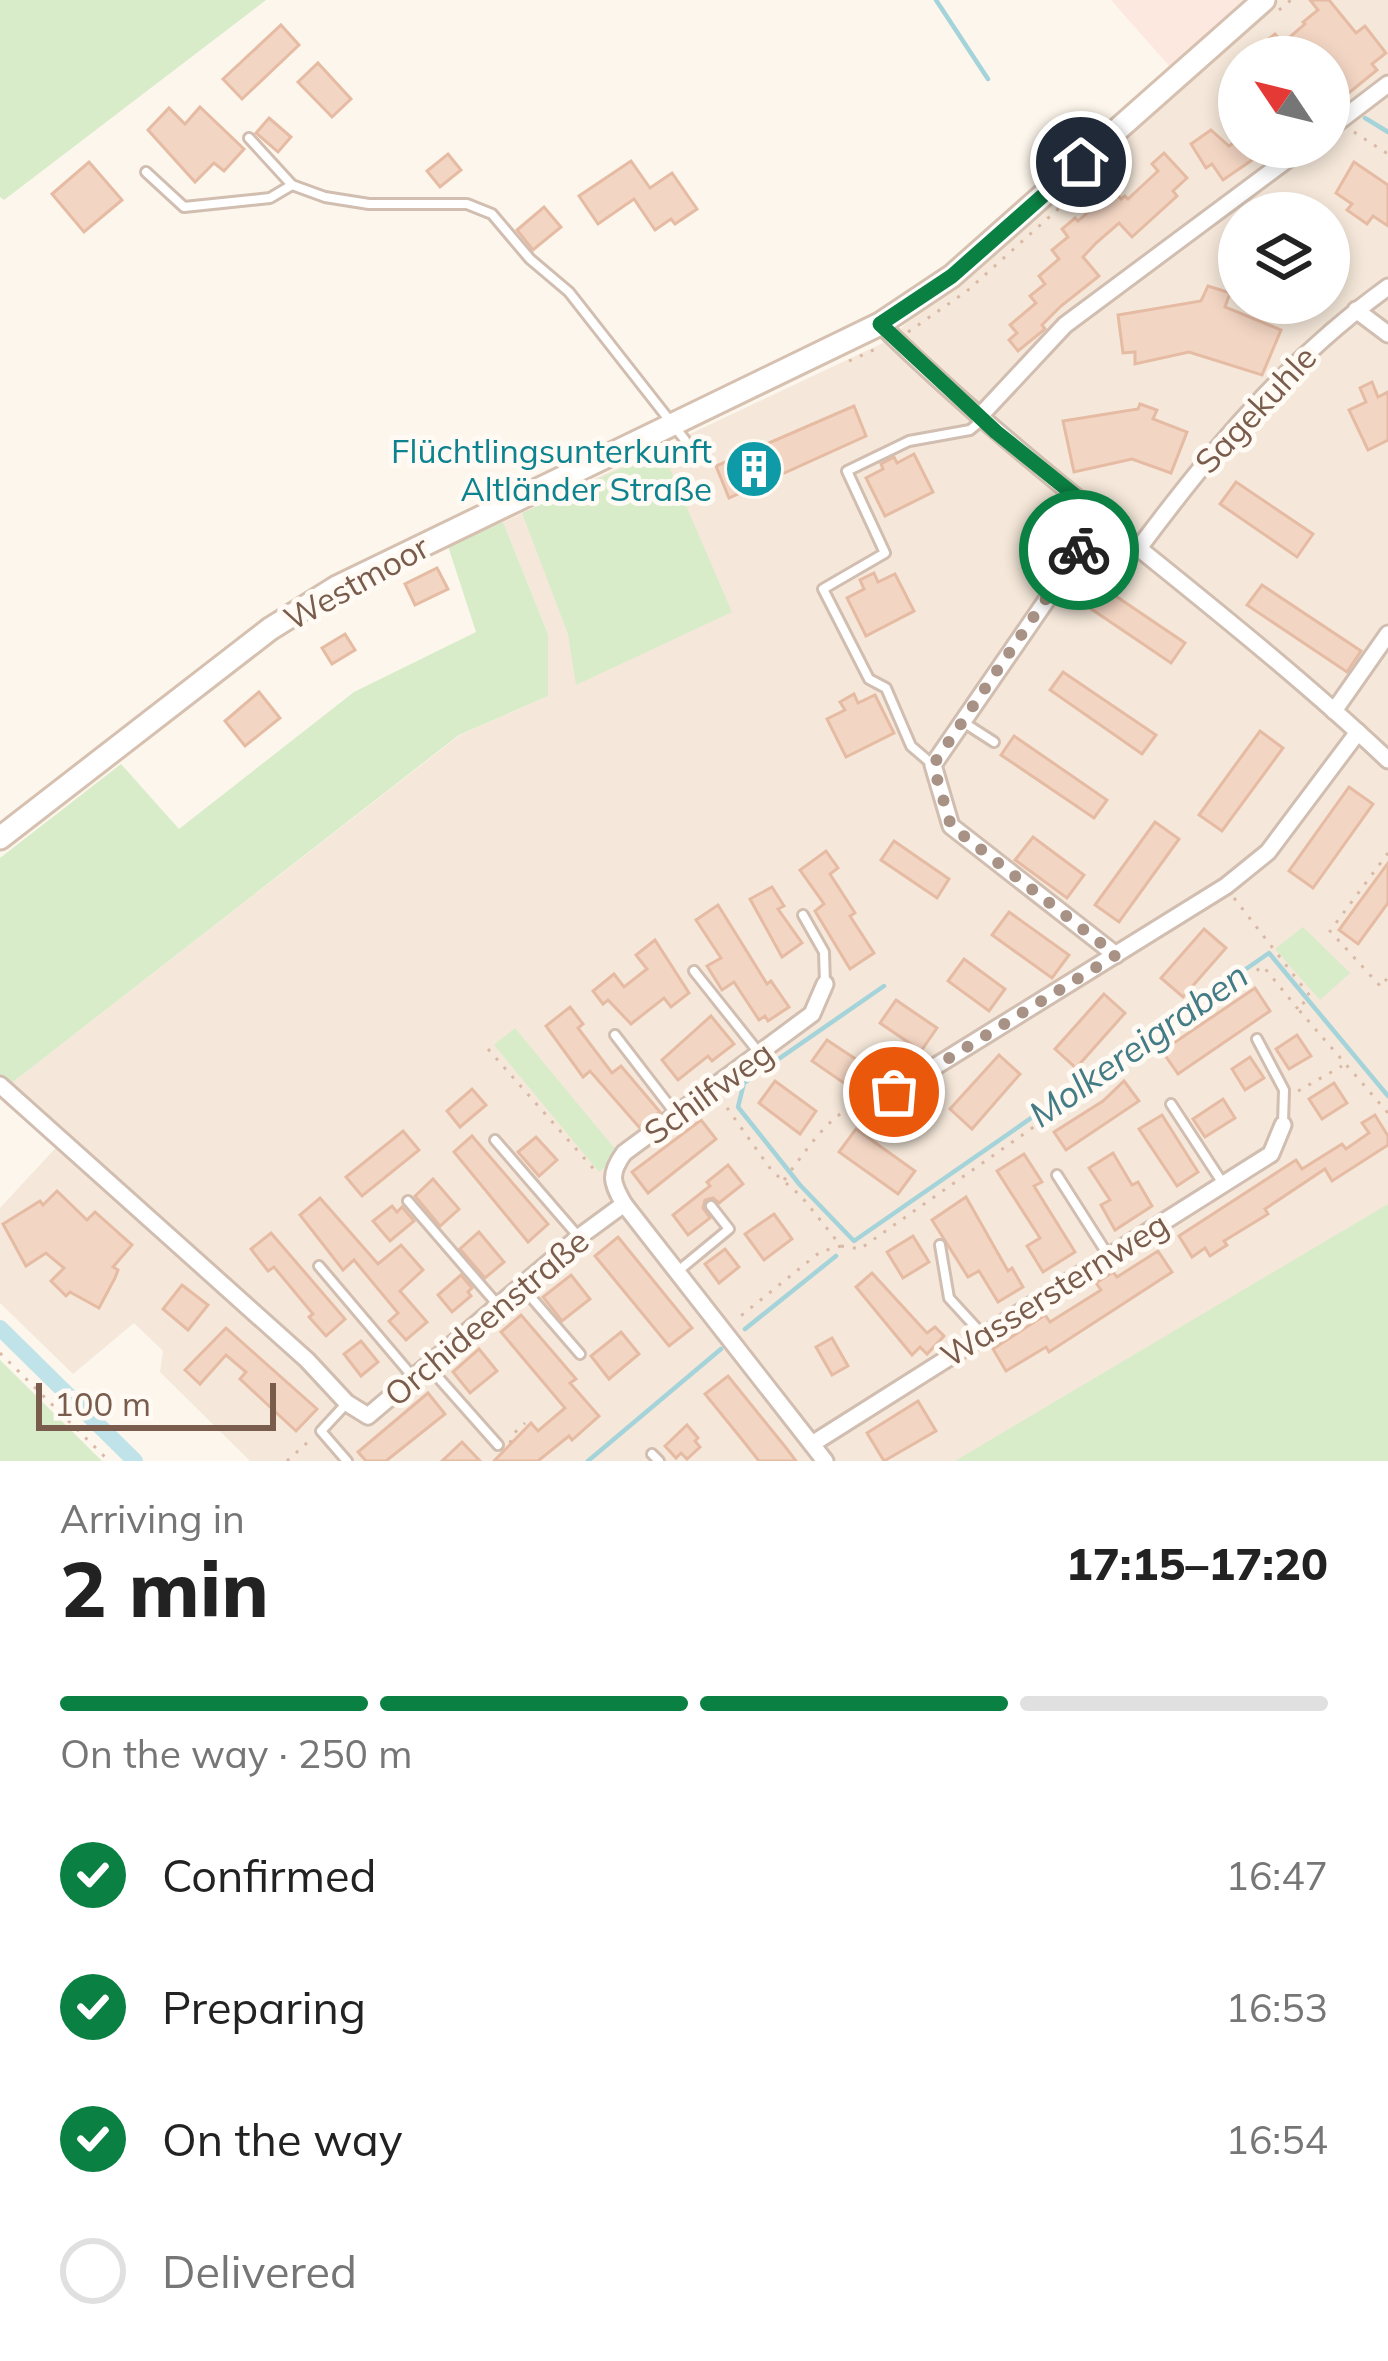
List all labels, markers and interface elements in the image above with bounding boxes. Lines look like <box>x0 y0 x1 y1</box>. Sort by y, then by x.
north arrow <box>1218 36 1350 168</box>
map controls <box>1218 36 1350 324</box>
pin <box>1030 111 1132 213</box>
icon: home <box>1048 129 1114 195</box>
button: layers <box>1218 192 1350 324</box>
street label: Sagekuhle <box>1186 337 1324 481</box>
place label: Flüchtlingsunterkunft Altländer Straße <box>391 430 712 509</box>
building icon: Flüchtlingsunterkunft Altländer Straße <box>723 438 785 500</box>
courier <box>1019 490 1139 610</box>
icon: bike <box>1046 517 1112 583</box>
street label: Westmoor <box>276 525 436 638</box>
water label: Molkereigraben <box>1020 952 1256 1136</box>
street label: Schilfweg <box>636 1032 780 1152</box>
pin <box>843 1041 945 1143</box>
icon: bag <box>861 1059 927 1125</box>
street label: Wassersternweg <box>933 1203 1175 1375</box>
street label: Orchideenstraße <box>376 1220 596 1414</box>
scale bar <box>36 1377 276 1430</box>
text: 100 m <box>54 1383 151 1424</box>
text: Arriving in <box>60 1494 245 1543</box>
text: 17:15–17:20 <box>1066 1535 1328 1591</box>
text: 2 min <box>60 1539 269 1637</box>
text: On the way · 250 m <box>60 1729 412 1778</box>
icon: check <box>60 1842 126 1908</box>
text: Confirmed <box>162 1847 376 1903</box>
text: 16:47 <box>1226 1851 1328 1900</box>
icon: check <box>60 1974 126 2040</box>
text: Preparing <box>162 1979 366 2035</box>
text: 16:53 <box>1226 1983 1328 2032</box>
icon: check <box>60 2106 126 2172</box>
text: On the way <box>162 2111 403 2167</box>
text: 16:54 <box>1226 2115 1328 2164</box>
text: Delivered <box>162 2243 357 2299</box>

